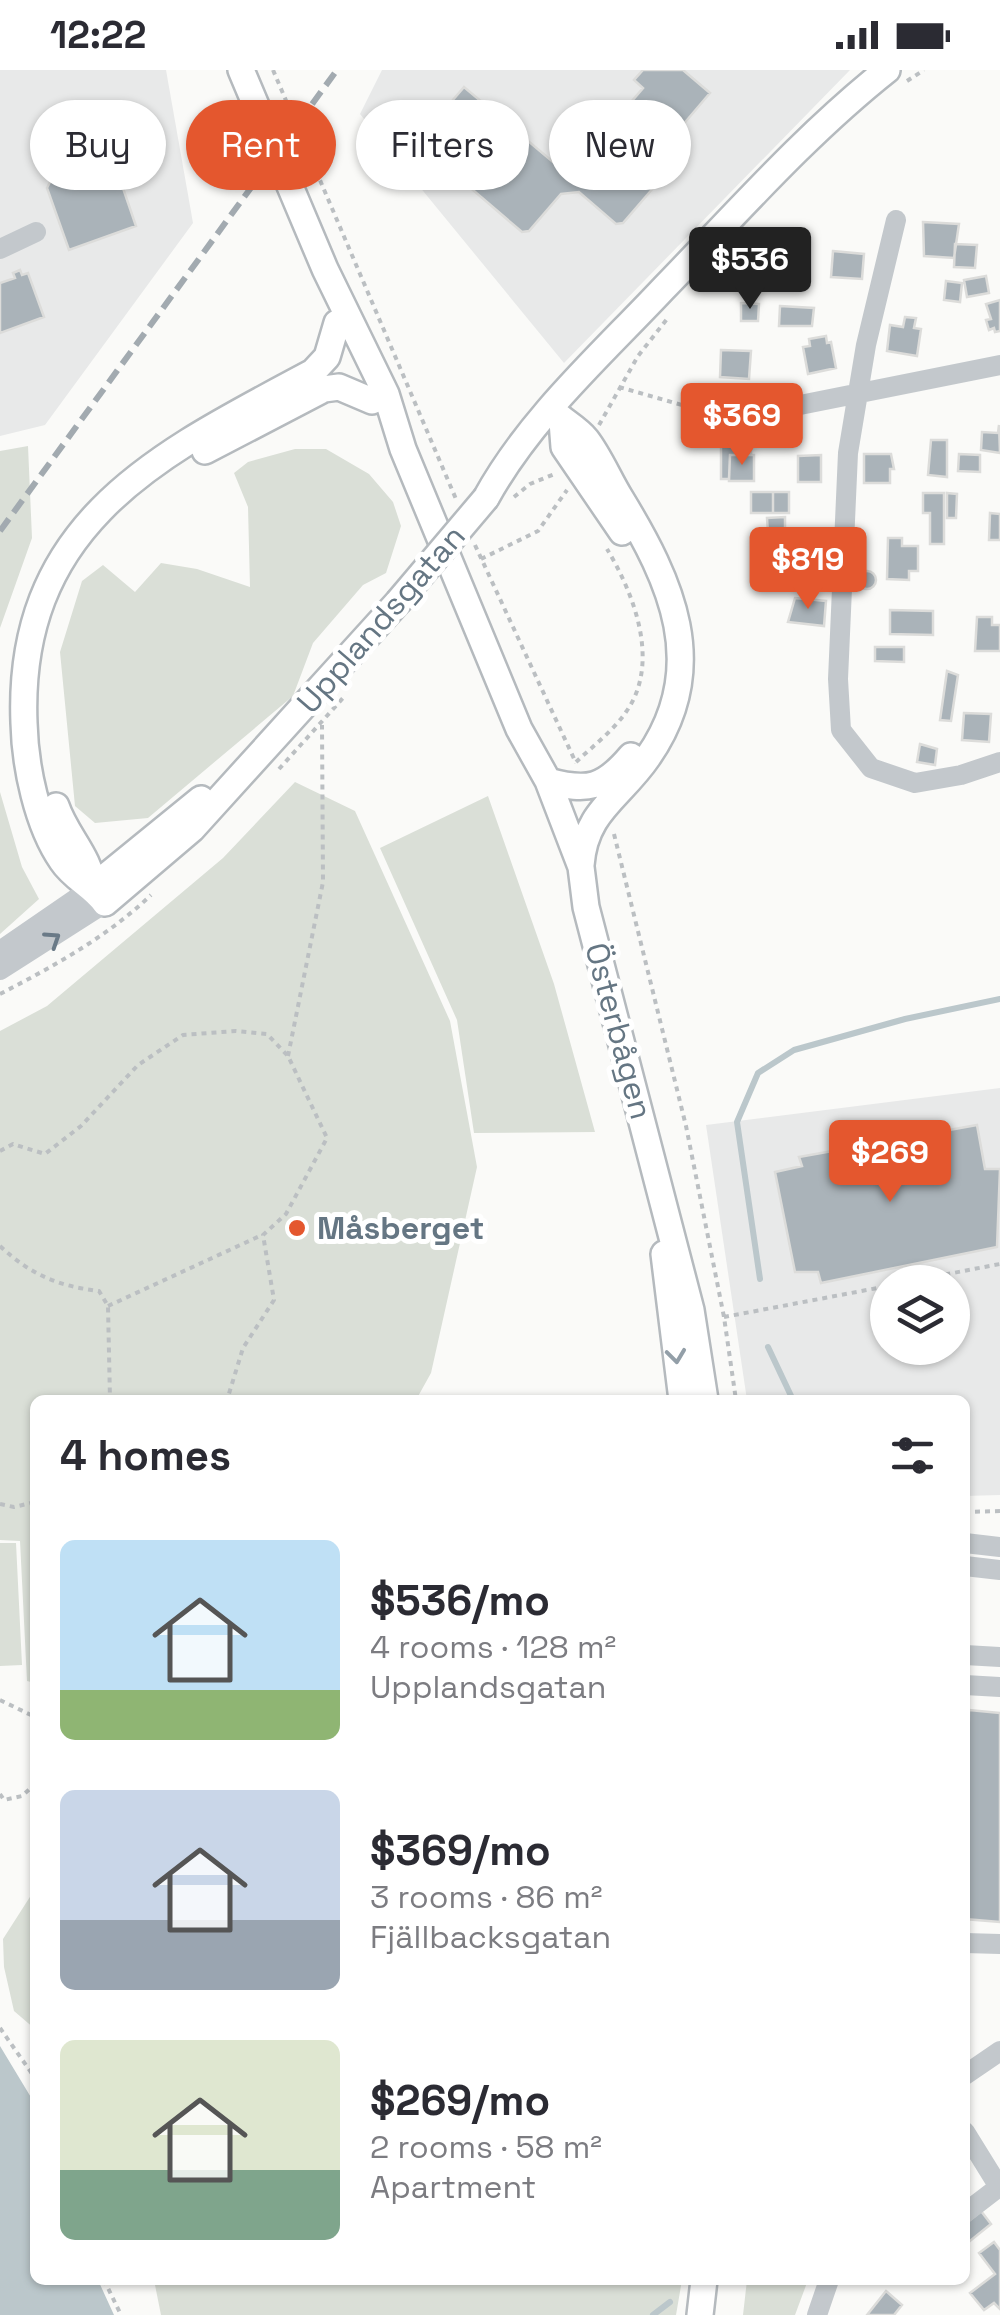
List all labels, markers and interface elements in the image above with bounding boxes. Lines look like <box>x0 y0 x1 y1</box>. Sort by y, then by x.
text: 12:22 <box>50 11 146 59</box>
chip: Buy <box>30 100 166 190</box>
chip: Rent <box>186 100 336 190</box>
chip: Filters <box>356 100 529 190</box>
chip: New <box>549 100 691 190</box>
pin: $536 <box>691 227 809 312</box>
text: $536 <box>711 239 789 279</box>
pin: $369 <box>683 383 801 468</box>
text: $369 <box>703 395 781 435</box>
street label: Upplandsgatan <box>288 517 474 721</box>
pin: $819 <box>749 527 867 612</box>
text: $819 <box>772 539 844 579</box>
one-way arrow <box>43 932 61 951</box>
street label: Österbågen <box>576 939 662 1123</box>
pin: $269 <box>831 1120 949 1205</box>
text: $269 <box>851 1132 929 1172</box>
place label: Måsberget <box>317 1208 484 1248</box>
marker: Måsberget <box>286 1217 308 1239</box>
map controls <box>870 1265 970 1365</box>
button: layers <box>870 1265 970 1365</box>
one-way arrow <box>665 1349 686 1365</box>
icon: filters <box>885 1428 940 1483</box>
text: 4 homes <box>60 1429 231 1482</box>
text: $536/mo <box>370 1574 550 1627</box>
icon: home <box>140 1580 260 1700</box>
text: 4 rooms · 128 m² <box>370 1627 616 1667</box>
text: Upplandsgatan <box>370 1667 606 1707</box>
text: $369/mo <box>370 1824 551 1877</box>
icon: home <box>140 1830 260 1950</box>
text: 3 rooms · 86 m² <box>370 1877 602 1917</box>
text: Fjällbacksgatan <box>370 1917 611 1957</box>
text: $269/mo <box>370 2074 550 2127</box>
icon: home <box>140 2080 260 2200</box>
text: 2 rooms · 58 m² <box>370 2127 602 2167</box>
text: Apartment <box>370 2167 536 2207</box>

